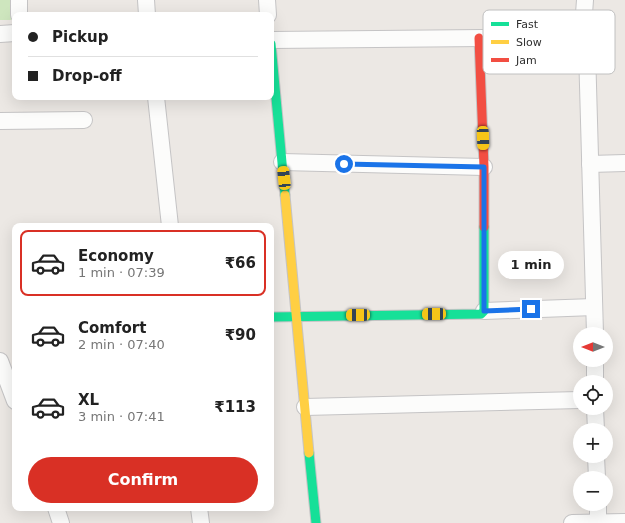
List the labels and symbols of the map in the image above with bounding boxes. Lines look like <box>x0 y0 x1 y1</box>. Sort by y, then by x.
legend <box>483 10 615 74</box>
text: Fast <box>516 18 539 31</box>
text: Slow <box>516 36 542 49</box>
text: Jam <box>515 54 537 67</box>
car <box>477 126 489 150</box>
route start <box>335 155 353 173</box>
car <box>277 165 291 191</box>
callout: 1 min <box>498 251 564 279</box>
route end <box>522 300 540 318</box>
car <box>422 308 446 320</box>
car <box>346 309 370 321</box>
north arrow <box>573 327 613 367</box>

